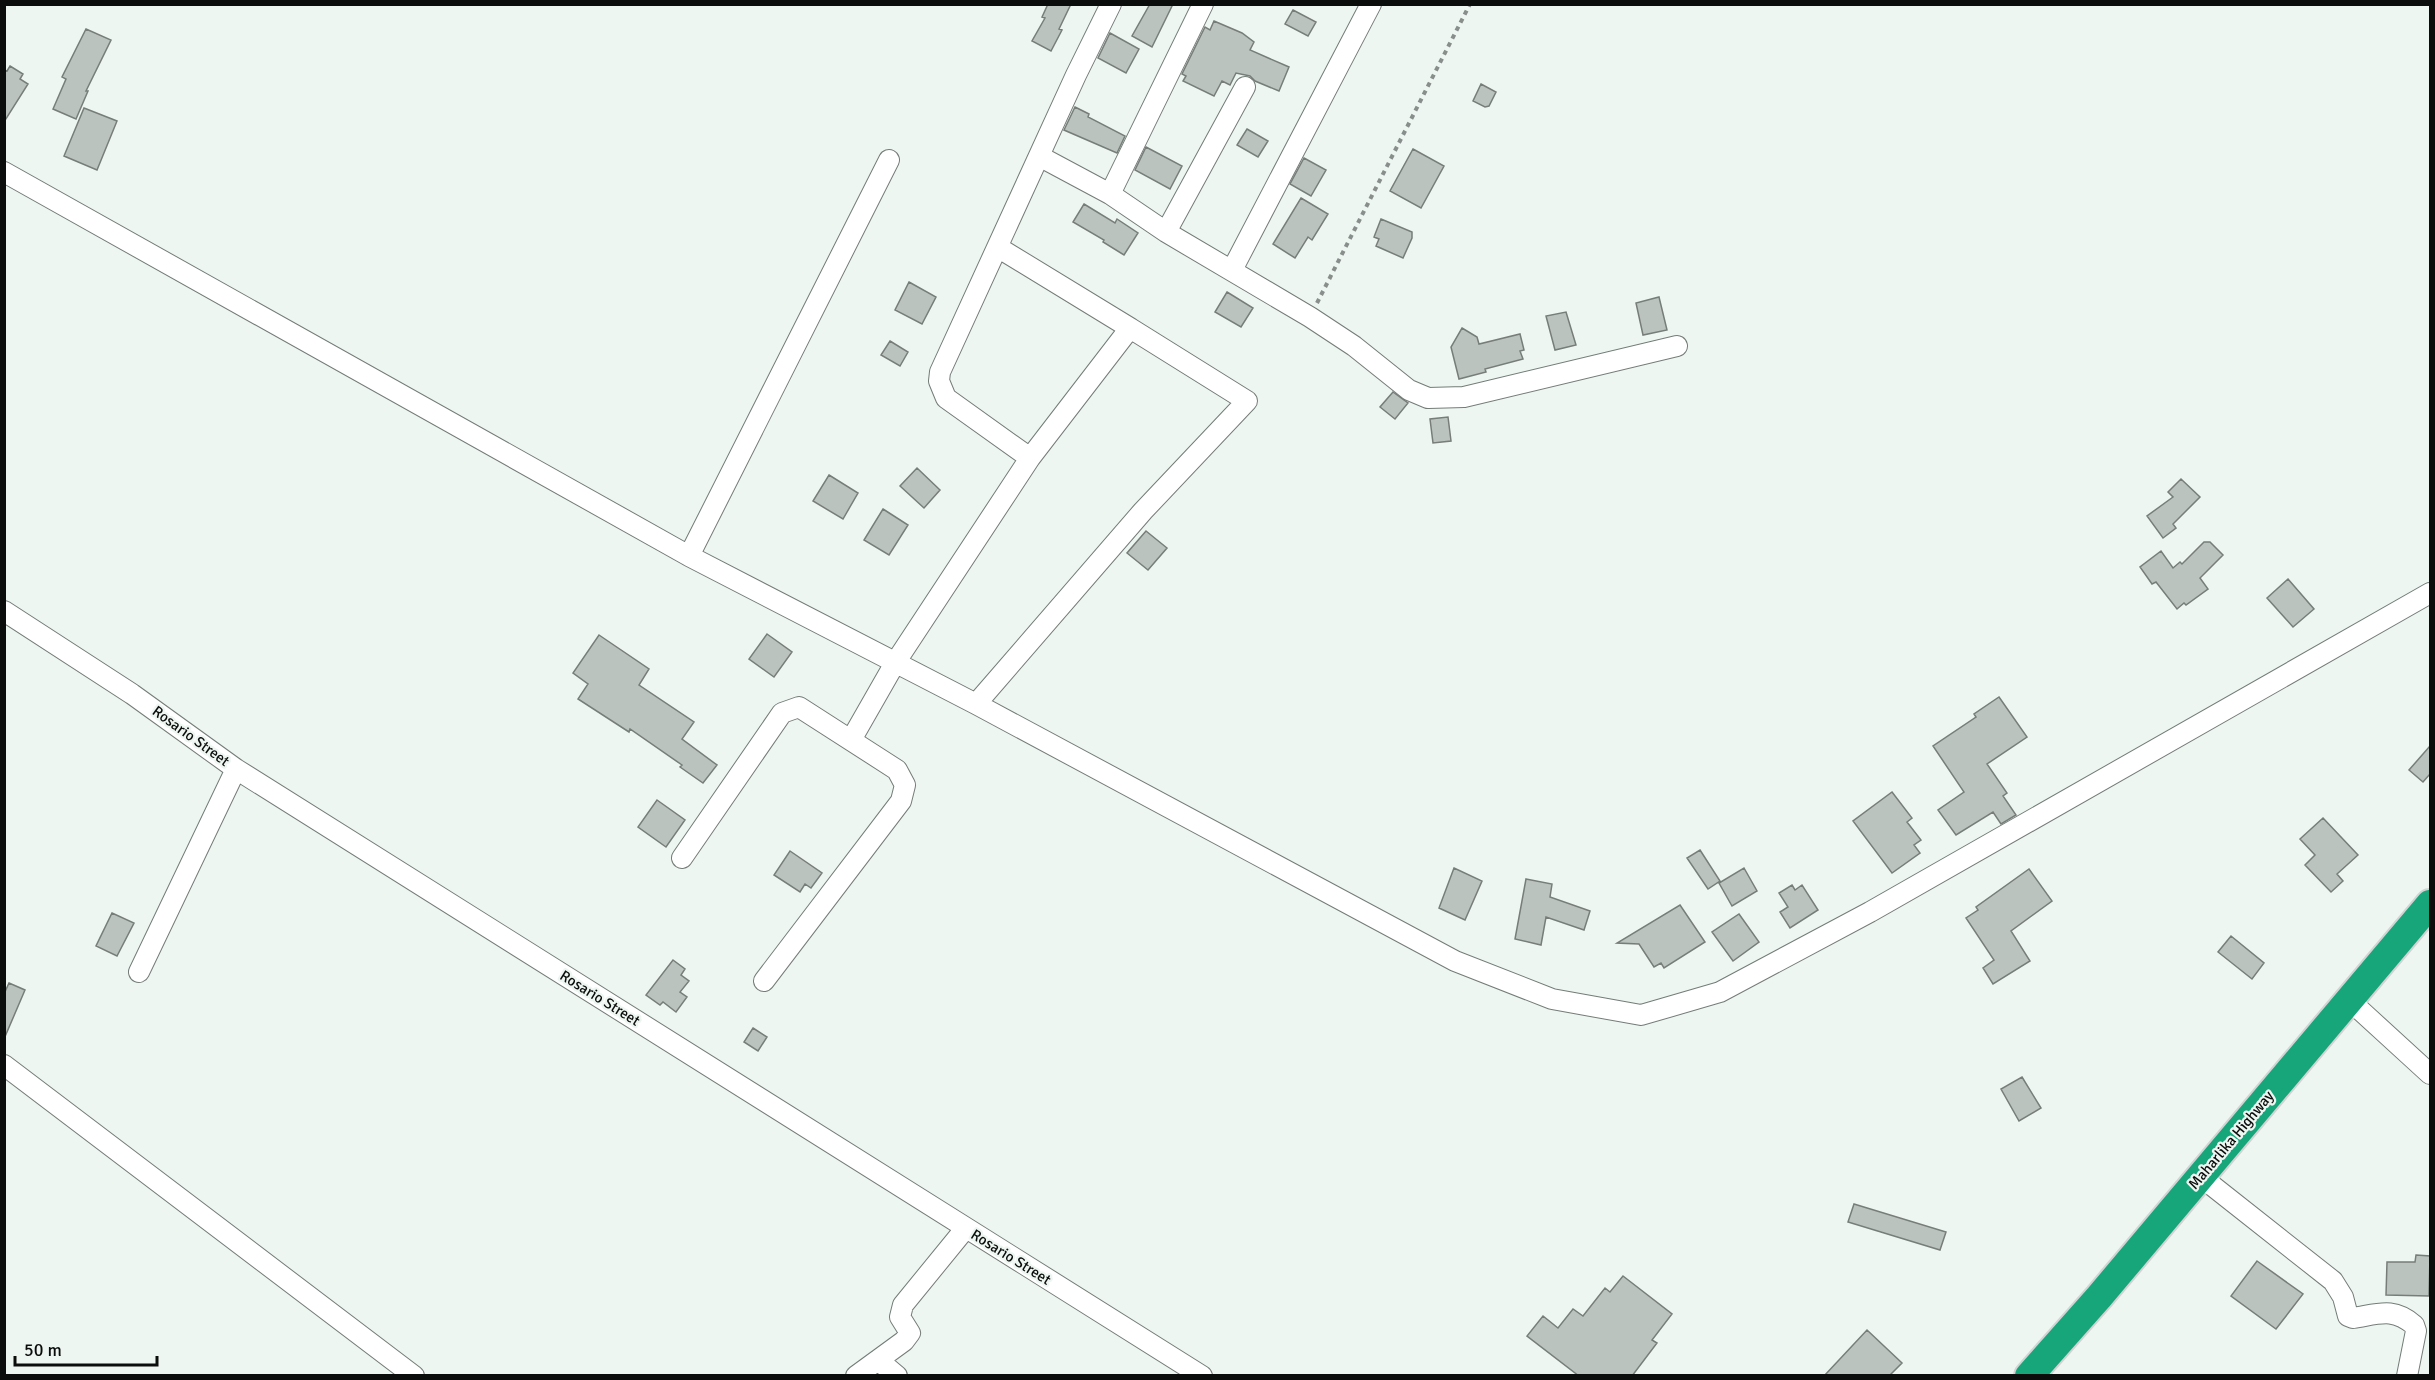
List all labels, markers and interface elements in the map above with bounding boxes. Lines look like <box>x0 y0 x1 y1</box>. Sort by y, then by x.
street label: Rosario Street <box>149 702 233 770</box>
street label: Rosario Street <box>557 966 643 1030</box>
street label: Maharlika Highway <box>2185 1087 2277 1193</box>
street label: Rosario Street <box>968 1225 1054 1289</box>
scale bar <box>15 1329 158 1367</box>
text: 50 m <box>24 1339 62 1361</box>

